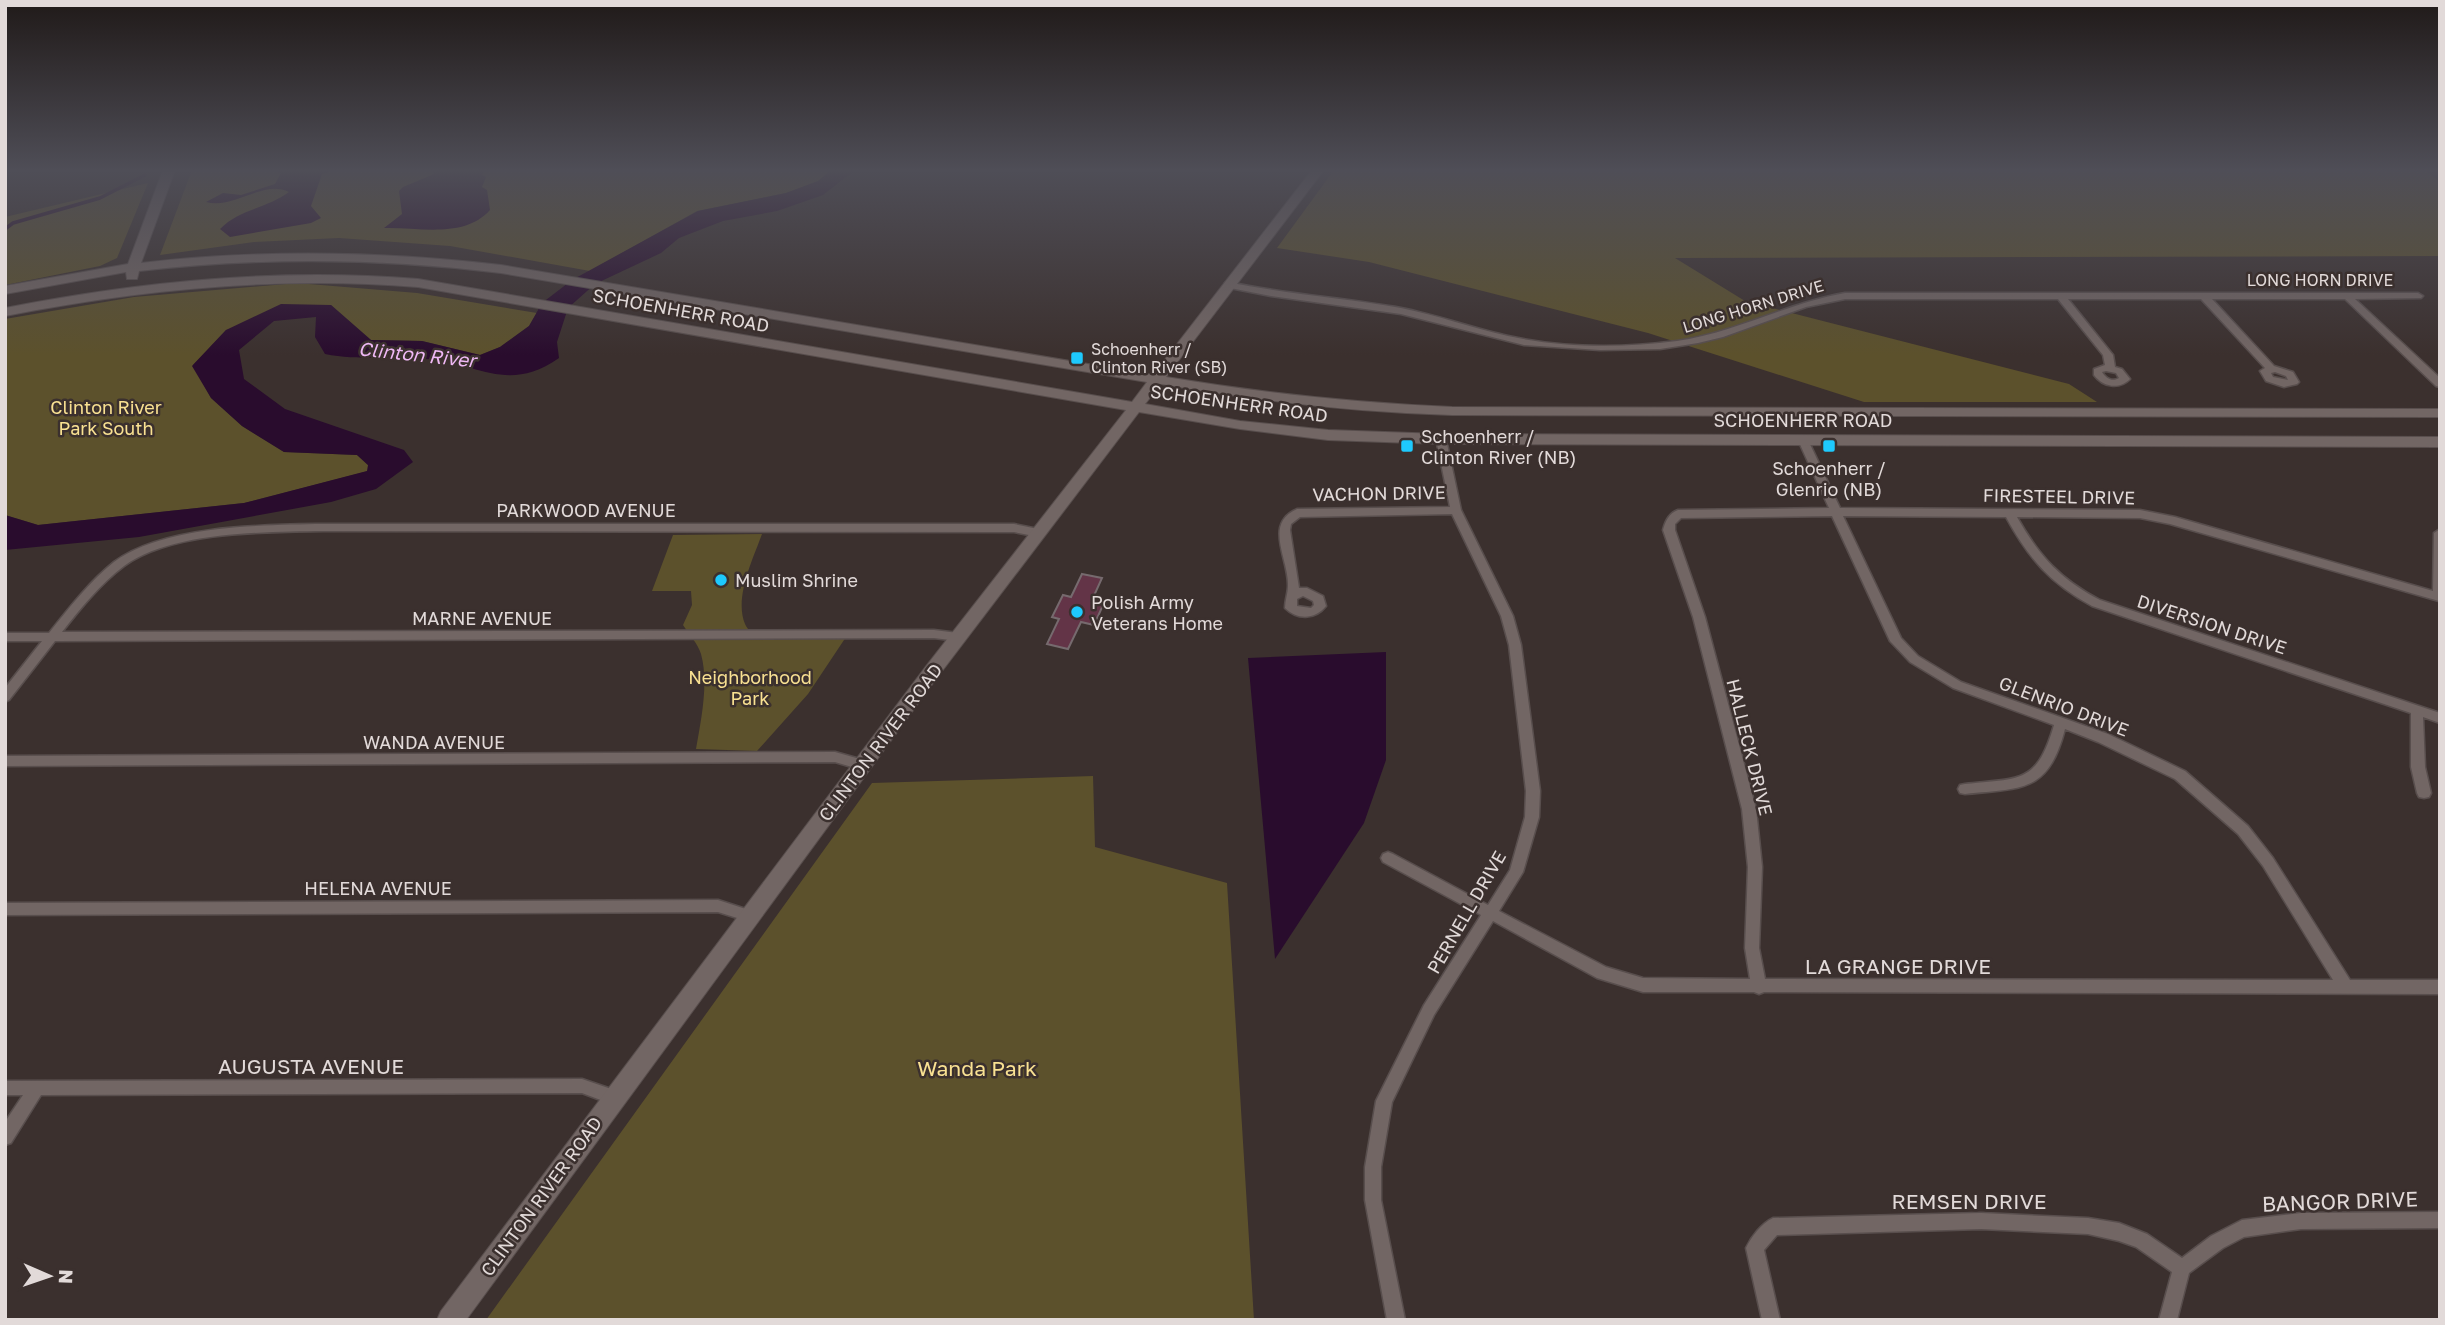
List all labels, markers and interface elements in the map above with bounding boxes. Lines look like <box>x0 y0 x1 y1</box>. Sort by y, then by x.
street label: LONG HORN DRIVE <box>2247 270 2393 290</box>
street label: LONG HORN DRIVE <box>1680 275 1826 337</box>
street label: SCHOENHERR ROAD <box>591 284 771 336</box>
water label: Clinton River <box>357 336 479 372</box>
place label: Schoenherr / Clinton River (SB) <box>1091 339 1227 377</box>
marker: Schoenherr / Clinton River (SB) <box>1069 350 1085 366</box>
street label: SCHOENHERR ROAD <box>1149 380 1329 426</box>
park label: Clinton River Park South <box>50 396 162 439</box>
street label: SCHOENHERR ROAD <box>1714 409 1892 431</box>
place label: Schoenherr / Clinton River (NB) <box>1421 425 1576 468</box>
marker: Schoenherr / Clinton River (NB) <box>1399 438 1415 454</box>
marker: Schoenherr / Glenrio (NB) <box>1821 438 1837 454</box>
place label: Schoenherr / Glenrio (NB) <box>1772 457 1886 500</box>
street label: VACHON DRIVE <box>1312 481 1446 505</box>
street label: FIRESTEEL DRIVE <box>1983 484 2135 508</box>
street label: PARKWOOD AVENUE <box>496 499 676 521</box>
place label: Muslim Shrine <box>735 569 858 591</box>
marker: Muslim Shrine <box>713 572 729 588</box>
street label: DIVERSION DRIVE <box>2135 589 2289 659</box>
place label: Polish Army Veterans Home <box>1091 591 1223 634</box>
marker: Polish Army Veterans Home <box>1069 604 1085 620</box>
street label: MARNE AVENUE <box>412 607 552 629</box>
street label: CLINTON RIVER ROAD <box>814 659 946 825</box>
park label: Neighborhood Park <box>688 666 812 709</box>
street label: GLENRIO DRIVE <box>1996 671 2132 741</box>
street label: HALLECK DRIVE <box>1722 676 1778 818</box>
street label: WANDA AVENUE <box>363 731 505 753</box>
street label: PERNELL DRIVE <box>1422 847 1510 977</box>
street label: HELENA AVENUE <box>304 877 452 899</box>
street label: LA GRANGE DRIVE <box>1805 953 1991 979</box>
street label: AUGUSTA AVENUE <box>218 1053 404 1079</box>
park label: Wanda Park <box>917 1055 1037 1081</box>
street label: CLINTON RIVER ROAD <box>476 1112 606 1280</box>
street label: BANGOR DRIVE <box>2262 1185 2418 1217</box>
street label: REMSEN DRIVE <box>1891 1188 2047 1214</box>
north arrow <box>14 1241 84 1311</box>
text: N <box>55 1269 78 1284</box>

